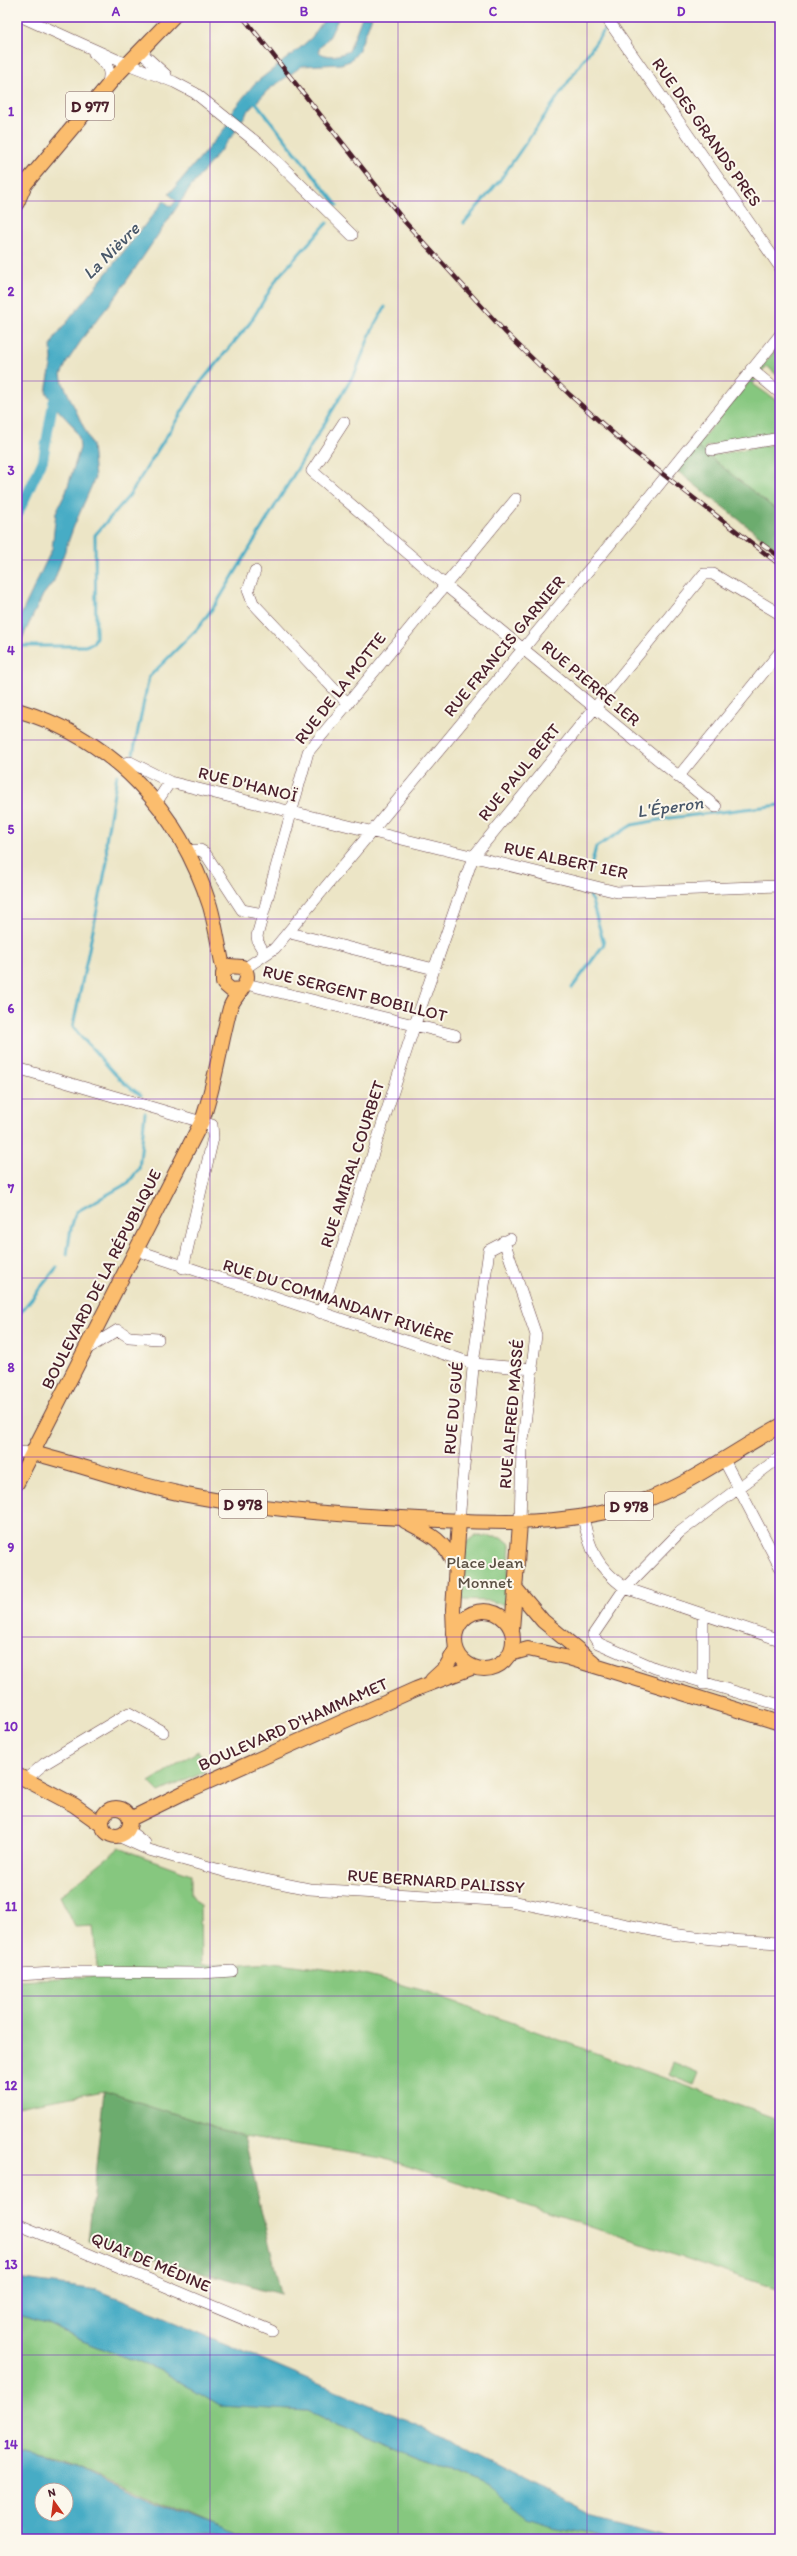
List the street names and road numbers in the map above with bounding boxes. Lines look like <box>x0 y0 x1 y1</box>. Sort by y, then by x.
street label: RUE DES GRANDS PRES <box>648 54 766 210</box>
road number: D 977 <box>66 92 114 120</box>
street label: RUE FRANCIS GARNIER <box>439 571 569 721</box>
street label: RUE DE LA MOTTE <box>290 628 390 748</box>
street label: RUE PIERRE 1ER <box>538 636 645 730</box>
street label: RUE PAUL BERT <box>474 719 565 825</box>
street label: RUE D'HANOÏ <box>196 762 300 806</box>
street label: RUE ALBERT 1ER <box>502 837 630 883</box>
street label: RUE SERGENT BOBILLOT <box>261 960 450 1026</box>
street label: RUE AMIRAL COURBET <box>316 1077 389 1250</box>
street label: BOULEVARD DE LA RÉPUBLIQUE <box>37 1166 165 1392</box>
street label: RUE DU COMMANDANT RIVIÈRE <box>220 1254 456 1348</box>
street label: RUE ALFRED MASSÉ <box>495 1338 527 1490</box>
street label: RUE DU GUÉ <box>439 1361 467 1455</box>
road number: D 978 <box>219 1490 267 1518</box>
road number: D 978 <box>605 1492 653 1520</box>
street label: BOULEVARD D'HAMMAMET <box>195 1673 391 1775</box>
street label: RUE BERNARD PALISSY <box>347 1865 526 1897</box>
street label: QUAI DE MÉDINE <box>88 2228 214 2296</box>

